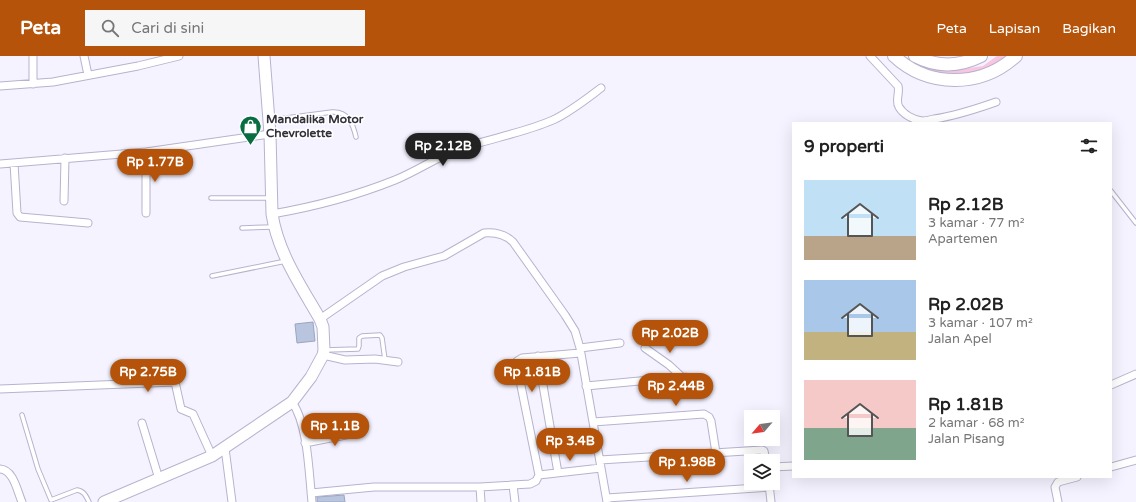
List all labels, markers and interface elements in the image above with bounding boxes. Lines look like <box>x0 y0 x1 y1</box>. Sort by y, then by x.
search box <box>85 10 365 46</box>
text: Peta <box>20 17 61 39</box>
icon: search <box>99 17 121 39</box>
text: Cari di sini <box>131 19 204 37</box>
text: Peta <box>936 20 967 37</box>
text: Lapisan <box>989 20 1040 37</box>
text: Bagikan <box>1062 20 1116 37</box>
place label: Mandalika Motor Chevrolette <box>266 112 364 140</box>
shop icon: Mandalika Motor Chevrolette <box>238 113 264 146</box>
pin: Rp 2.12B <box>402 133 484 167</box>
icon: filters <box>1078 135 1100 157</box>
text: 9 properti <box>804 136 884 157</box>
text: Rp 2.12B <box>414 138 472 154</box>
pin: Rp 1.77B <box>114 149 196 183</box>
text: Rp 1.77B <box>126 154 184 170</box>
text: Rp 2.12B <box>928 194 1003 215</box>
icon: home <box>836 196 884 244</box>
text: 3 kamar · 77 m² <box>928 215 1025 231</box>
text: Apartemen <box>928 231 998 247</box>
text: Rp 2.02B <box>928 294 1003 315</box>
icon: home <box>836 296 884 344</box>
text: 3 kamar · 107 m² <box>928 315 1033 331</box>
pin: Rp 2.02B <box>629 320 711 354</box>
text: Rp 2.02B <box>641 325 699 341</box>
text: Jalan Apel <box>928 331 992 347</box>
pin: Rp 2.75B <box>107 359 189 393</box>
pin: Rp 1.81B <box>491 359 573 393</box>
text: Rp 2.75B <box>119 364 177 380</box>
text: Rp 1.81B <box>503 364 561 380</box>
pin: Rp 2.44B <box>635 373 717 407</box>
text: Rp 2.44B <box>647 378 705 394</box>
text: Rp 1.81B <box>928 394 1003 415</box>
icon: home <box>836 396 884 444</box>
north arrow <box>744 410 780 446</box>
map controls <box>744 410 780 490</box>
pin: Rp 1.1B <box>298 413 372 447</box>
text: 2 kamar · 68 m² <box>928 415 1025 431</box>
text: Rp 1.1B <box>310 418 360 434</box>
pin: Rp 3.4B <box>533 428 607 462</box>
text: Jalan Pisang <box>928 431 1005 447</box>
text: Rp 3.4B <box>545 433 595 449</box>
pin: Rp 1.98B <box>646 449 728 483</box>
text: Rp 1.98B <box>658 454 716 470</box>
button: layers <box>744 454 780 490</box>

